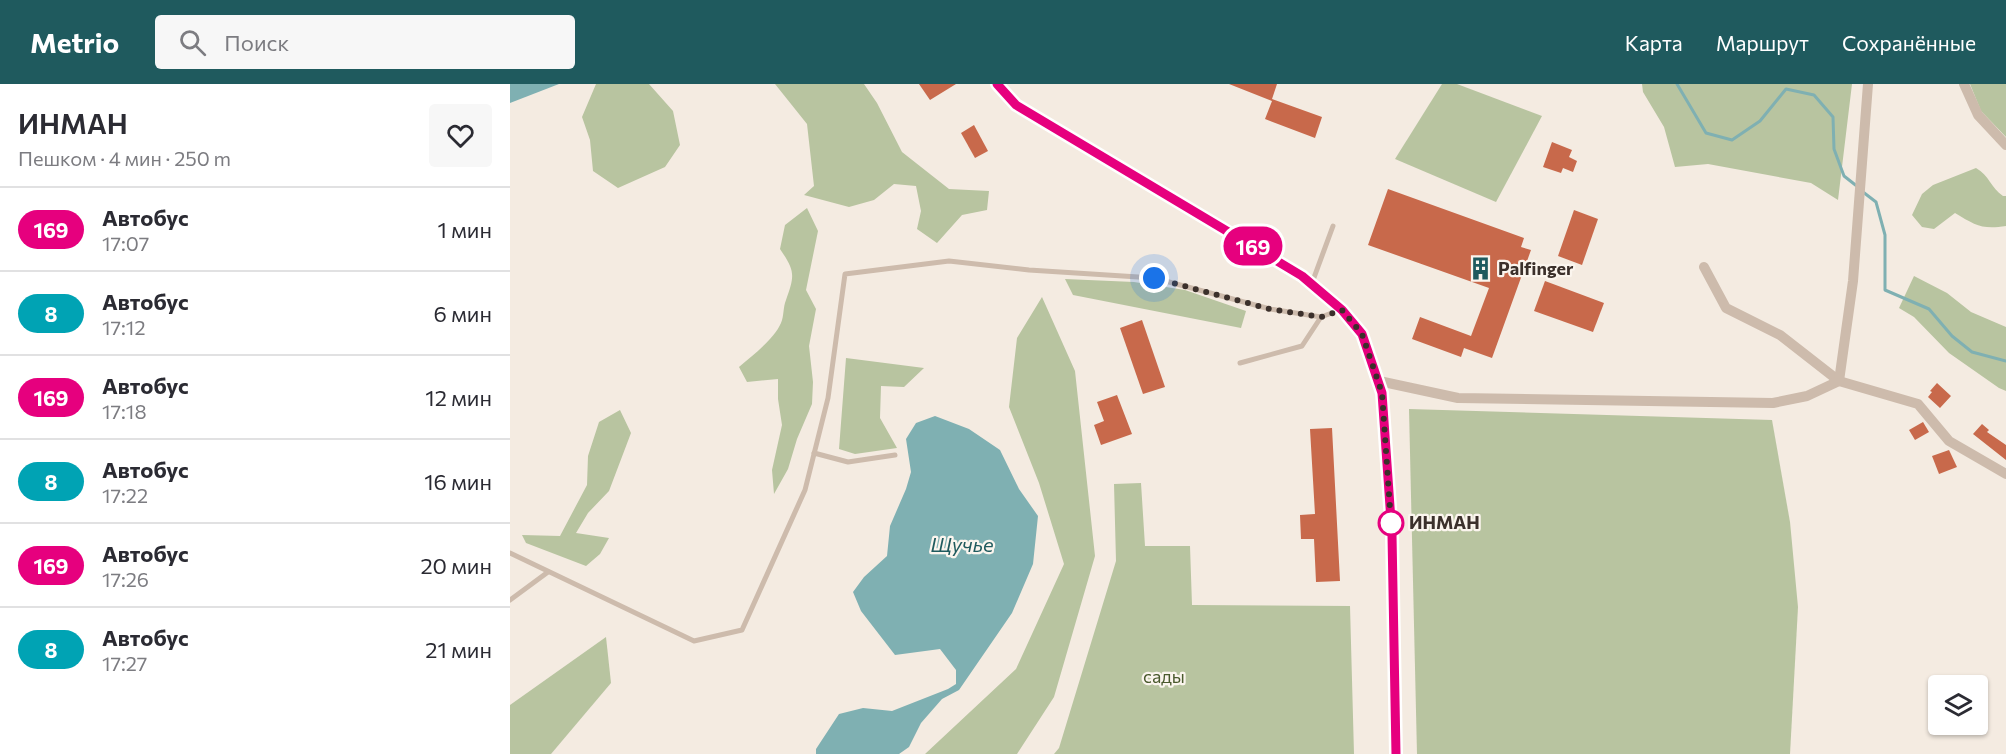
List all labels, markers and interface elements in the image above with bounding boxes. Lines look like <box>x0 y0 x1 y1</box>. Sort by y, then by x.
search box <box>155 15 575 69</box>
text: Metrio <box>30 25 119 59</box>
icon: search <box>176 26 209 59</box>
text: Поиск <box>224 29 289 56</box>
text: Карта <box>1625 30 1683 55</box>
text: Маршрут <box>1716 30 1809 55</box>
text: Сохранённые <box>1842 30 1976 55</box>
button: heart <box>429 104 492 167</box>
text: ИНМАН <box>18 106 128 140</box>
text: Пешком · 4 мин · 250 m <box>18 146 231 170</box>
text: Автобус <box>102 204 189 231</box>
text: 1 мин <box>438 216 492 243</box>
text: 169 <box>33 217 69 242</box>
line badge: 169 <box>1218 226 1287 266</box>
text: 17:07 <box>102 231 149 255</box>
text: 169 <box>1235 234 1271 259</box>
building icon: Palfinger <box>1467 256 1493 282</box>
place label: Palfinger <box>1498 257 1574 279</box>
your location <box>1139 263 1169 293</box>
text: Автобус <box>102 288 189 315</box>
text: 6 мин <box>434 300 492 327</box>
text: 8 <box>45 301 58 326</box>
text: 17:12 <box>102 315 145 339</box>
text: Автобус <box>102 372 189 399</box>
text: 12 мин <box>425 384 492 411</box>
text: 169 <box>33 385 69 410</box>
text: 17:18 <box>102 399 147 423</box>
text: Автобус <box>102 456 189 483</box>
text: 16 мин <box>424 468 492 495</box>
text: 8 <box>45 469 58 494</box>
text: 17:22 <box>102 483 148 507</box>
marker: ИНМАН <box>1378 510 1404 536</box>
place label: ИНМАН <box>1409 511 1480 533</box>
water label: Щучье <box>930 532 994 556</box>
text: Автобус <box>102 540 189 567</box>
text: 20 мин <box>420 552 492 579</box>
text: 169 <box>33 553 69 578</box>
text: 17:26 <box>102 567 149 591</box>
text: Автобус <box>102 624 189 651</box>
text: 21 мин <box>425 636 492 663</box>
text: 8 <box>45 637 58 662</box>
text: 17:27 <box>102 651 147 675</box>
park label: сады <box>1143 665 1185 687</box>
map controls <box>1928 675 1988 735</box>
button: layers <box>1928 675 1988 735</box>

